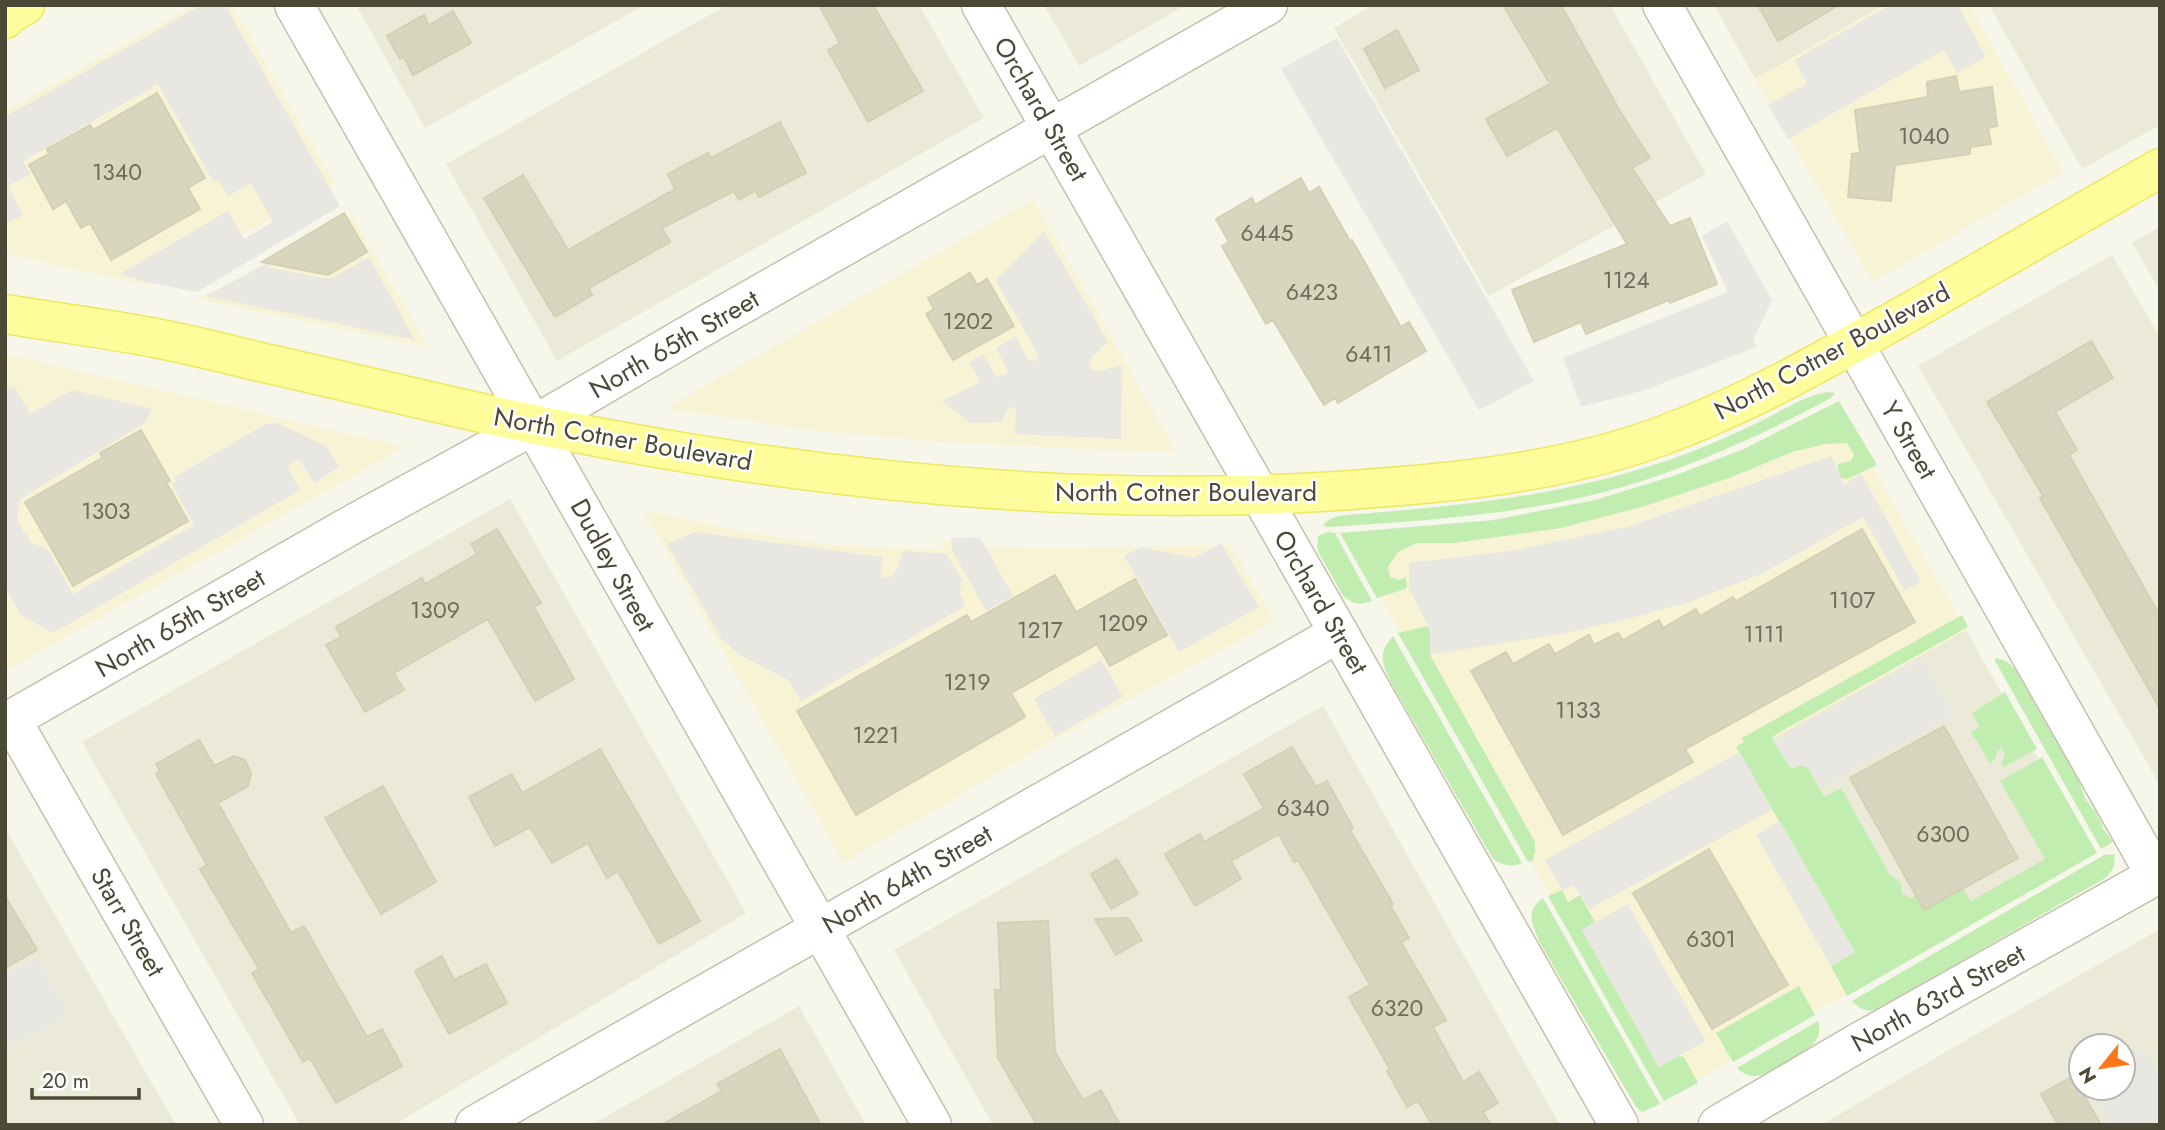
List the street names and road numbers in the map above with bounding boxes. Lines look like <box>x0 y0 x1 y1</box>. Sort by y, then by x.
street label: Orchard Street <box>984 30 1098 189</box>
street label: North Cotner Boulevard <box>1707 273 1957 429</box>
street label: North 65th Street <box>582 280 767 408</box>
street label: Y Street <box>1871 394 1947 487</box>
street label: North Cotner Boulevard <box>491 398 755 480</box>
street label: North Cotner Boulevard <box>1055 473 1317 511</box>
street label: Dudley Street <box>561 492 665 639</box>
street label: Orchard Street <box>1264 523 1378 682</box>
street label: North 65th Street <box>88 559 273 687</box>
street label: North 64th Street <box>815 814 1000 943</box>
street label: Starr Street <box>81 860 175 984</box>
street label: North 63rd Street <box>1844 934 2033 1062</box>

